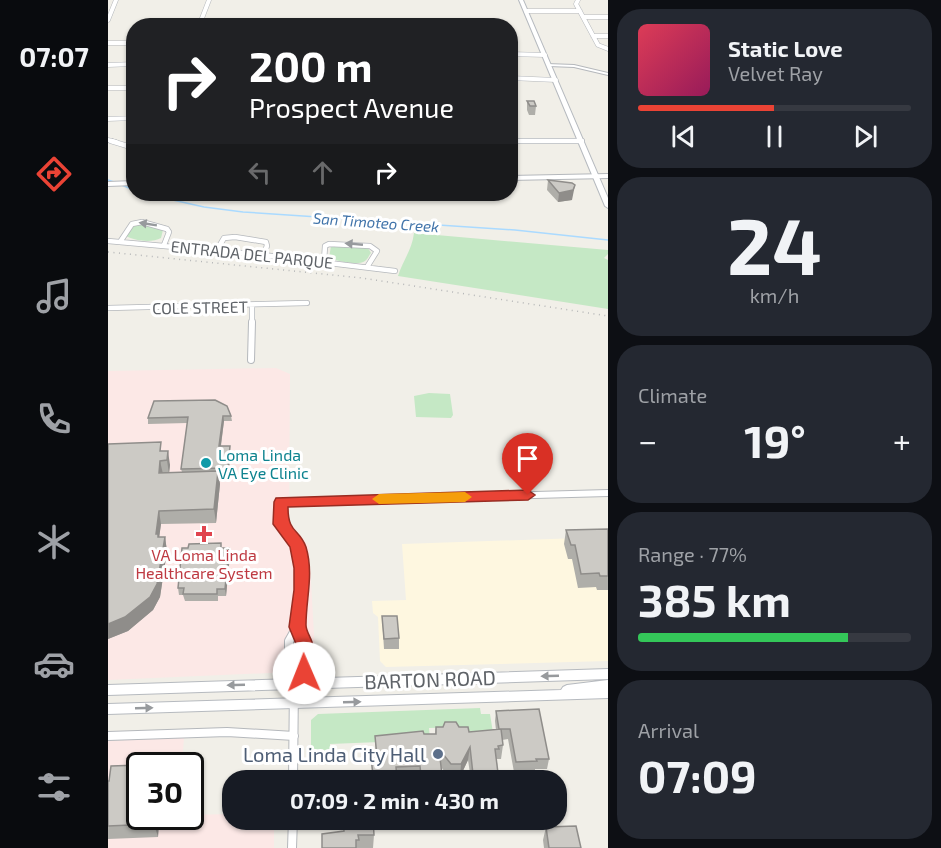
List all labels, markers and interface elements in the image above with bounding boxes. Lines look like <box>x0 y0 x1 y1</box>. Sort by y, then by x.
text: Static Love <box>728 35 843 61</box>
text: 07:07 <box>19 40 89 72</box>
text: 200 m <box>249 40 372 90</box>
icon: right <box>150 42 228 120</box>
text: Velvet Ray <box>728 61 823 85</box>
text: Prospect Avenue <box>249 91 454 123</box>
icon: previous <box>667 120 700 153</box>
icon: pause <box>758 120 791 153</box>
icon: next <box>849 120 882 153</box>
icon: directions <box>33 153 75 195</box>
icon: left <box>243 156 276 189</box>
icon: ahead <box>306 156 339 189</box>
icon: right <box>369 156 402 189</box>
text: 24 <box>727 197 822 291</box>
water label: San Timoteo Creek <box>312 209 440 235</box>
one-way arrow <box>138 219 157 228</box>
street label: ENTRADA DEL PARQUE <box>170 236 334 273</box>
one-way arrow <box>344 239 363 249</box>
icon: music <box>33 275 75 317</box>
text: km/h <box>750 283 799 307</box>
street label: COLE STREET <box>152 297 248 317</box>
text: Climate <box>638 383 707 407</box>
icon: phone <box>33 398 75 440</box>
text: 19° <box>744 413 806 467</box>
text: − <box>638 420 657 460</box>
text: + <box>893 420 911 460</box>
pin <box>502 433 553 495</box>
icon: arrive <box>511 442 544 475</box>
place label: Loma Linda VA Eye Clinic <box>218 445 309 482</box>
marker: Loma Linda VA Eye Clinic <box>199 456 213 470</box>
icon: climate <box>33 521 75 563</box>
marker: VA Loma Linda Healthcare System <box>195 525 213 543</box>
text: Range · 77% <box>638 542 747 566</box>
place label: VA Loma Linda Healthcare System <box>135 545 273 582</box>
text: 385 km <box>638 572 791 626</box>
position arrow <box>272 641 336 705</box>
icon: car <box>33 643 75 685</box>
street label: BARTON ROAD <box>364 665 496 693</box>
one-way arrow <box>540 671 559 681</box>
one-way arrow <box>226 681 245 690</box>
one-way arrow <box>343 697 362 707</box>
one-way arrow <box>135 703 154 713</box>
text: Arrival <box>638 718 699 742</box>
place label: Loma Linda City Hall <box>243 742 426 766</box>
marker: Loma Linda City Hall <box>431 747 445 761</box>
text: 07:09 <box>638 748 757 802</box>
speed limit sign: 30 <box>126 752 204 830</box>
icon: filters <box>33 766 75 808</box>
text: 07:09 · 2 min · 430 m <box>290 787 499 813</box>

